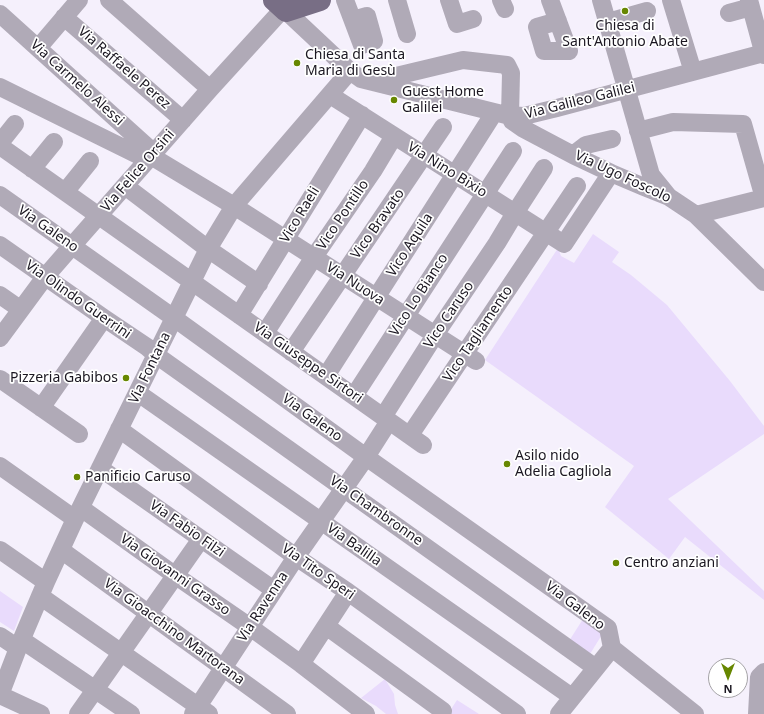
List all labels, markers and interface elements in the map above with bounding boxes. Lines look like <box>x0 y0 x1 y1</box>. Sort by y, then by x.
marker: Chiesa di Sant'Antonio Abate <box>620 6 630 16</box>
place label: Chiesa di Sant'Antonio Abate <box>562 18 688 50</box>
street label: Via Raffaele Perez <box>74 23 174 113</box>
street label: Via Carmelo Alessi <box>27 37 127 129</box>
place label: Chiesa di Santa Maria di Gesù <box>305 47 405 80</box>
marker: Chiesa di Santa Maria di Gesù <box>292 58 302 68</box>
street label: Via Galileo Galilei <box>523 79 637 123</box>
place label: Guest Home Galilei <box>402 84 484 116</box>
marker: Guest Home Galilei <box>389 95 399 105</box>
street label: Via Felice Orsini <box>98 126 178 216</box>
street label: Via Nino Bixio <box>404 139 490 201</box>
street label: Via Ugo Foscolo <box>572 147 674 207</box>
street label: Vico Pontillo <box>313 177 373 253</box>
street label: Vico Raeli <box>277 184 323 246</box>
street label: Vico Bravato <box>348 186 408 262</box>
street label: Via Galeno <box>14 202 82 256</box>
street label: Vico Aquila <box>383 210 437 280</box>
street label: Vico Lo Bianco <box>386 251 452 339</box>
street label: Via Olindo Guerrini <box>22 257 134 343</box>
street label: Via Nuova <box>323 259 387 309</box>
street label: Vico Caruso <box>420 278 478 352</box>
street label: Vico Tagliamento <box>440 283 516 385</box>
street label: Via Giuseppe Sirtori <box>250 319 366 407</box>
street label: Via Fontana <box>126 330 174 406</box>
place label: Pizzeria Gabibos <box>10 370 118 386</box>
marker: Pizzeria Gabibos <box>121 373 131 383</box>
street label: Via Galeno <box>279 391 345 445</box>
place label: Asilo nido Adelia Cagliola <box>515 448 612 480</box>
marker: Asilo nido Adelia Cagliola <box>502 459 512 469</box>
place label: Panificio Caruso <box>85 469 191 485</box>
marker: Panificio Caruso <box>72 472 82 482</box>
street label: Via Chambronne <box>326 473 426 549</box>
street label: Via Fabio Filzi <box>146 497 228 561</box>
street label: Via Balilla <box>323 520 385 570</box>
street label: Via Giovanni Grasso <box>117 531 233 619</box>
street label: Via Tito Speri <box>278 541 358 603</box>
place label: Centro anziani <box>624 555 719 571</box>
marker: Centro anziani <box>611 558 621 568</box>
street label: Via Ravenna <box>234 569 292 645</box>
street label: Via Gioacchino Martorana <box>100 575 248 689</box>
street label: Via Galeno <box>542 578 608 634</box>
north arrow <box>708 658 748 698</box>
text: N <box>724 682 732 697</box>

